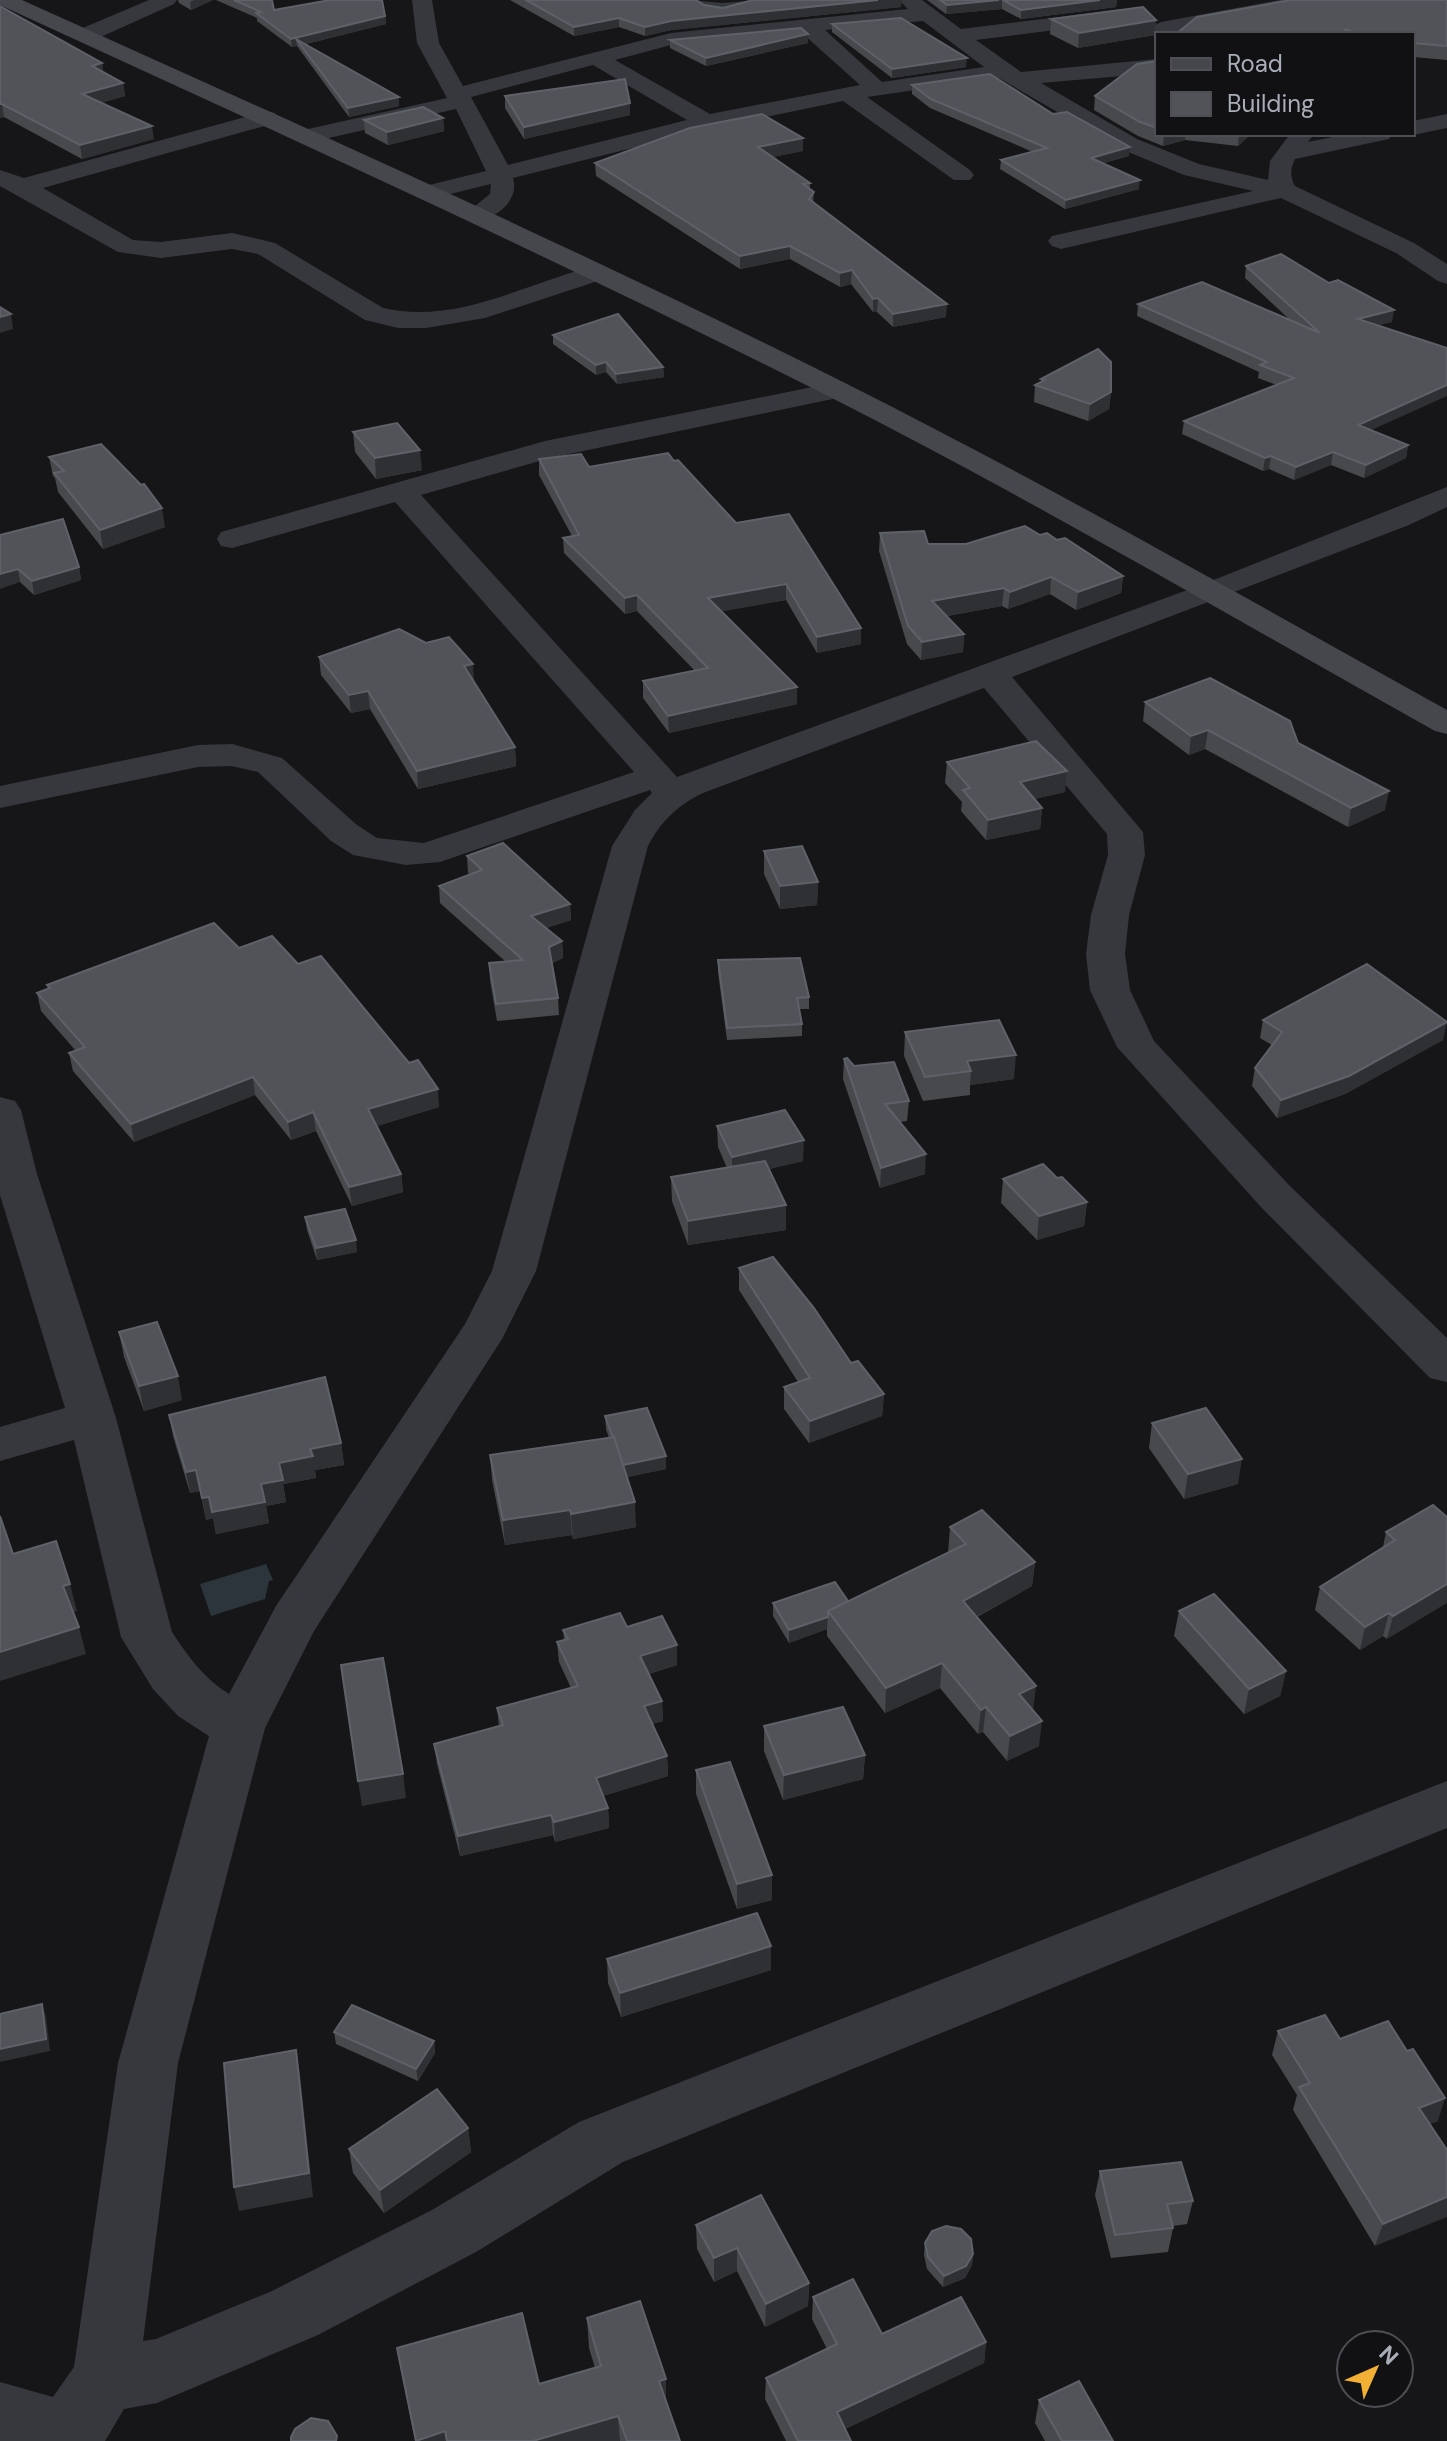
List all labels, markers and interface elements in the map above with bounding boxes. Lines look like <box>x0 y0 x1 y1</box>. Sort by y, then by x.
legend <box>1155 32 1415 136</box>
text: Road <box>1227 48 1283 79</box>
text: Building <box>1227 88 1314 119</box>
north arrow <box>1335 2329 1415 2409</box>
text: N <box>1373 2339 1405 2371</box>

